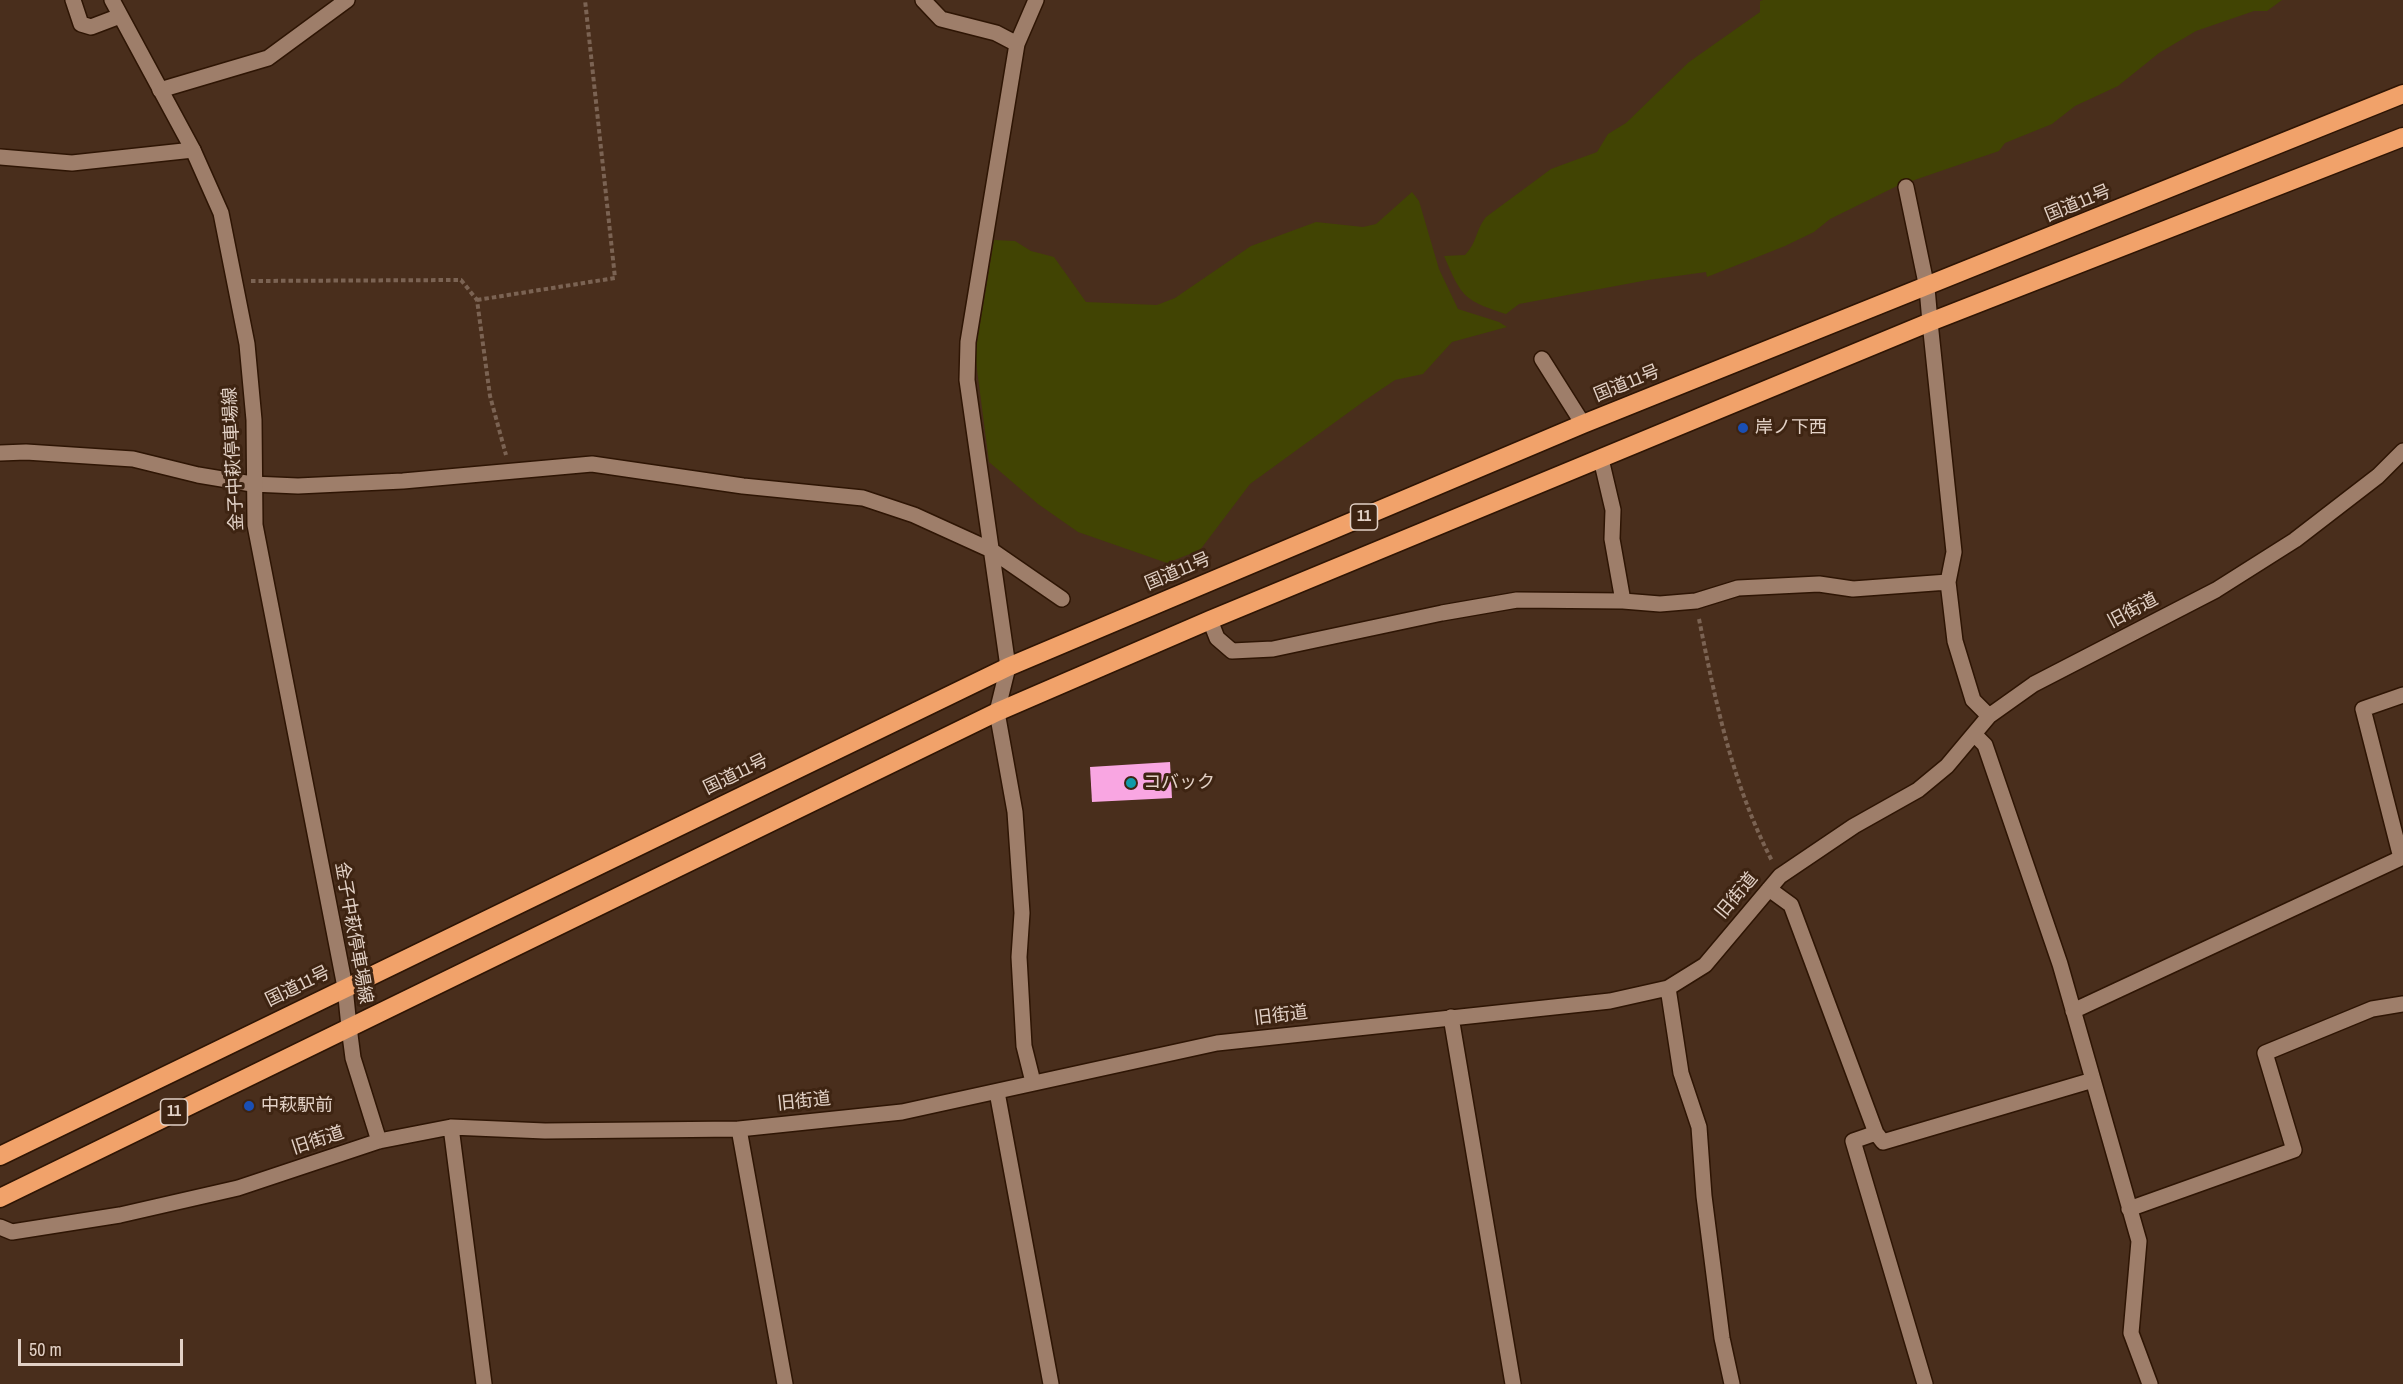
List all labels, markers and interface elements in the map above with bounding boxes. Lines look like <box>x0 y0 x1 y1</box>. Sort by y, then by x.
street label: 国道11号 <box>2042 181 2114 227</box>
street label: 国道11号 <box>1591 361 1663 407</box>
street label: 金子中萩停車場線 <box>219 387 249 531</box>
place label: 岸ノ下西 <box>1755 417 1827 439</box>
marker: 岸ノ下西 <box>1736 421 1750 435</box>
road number: 11 <box>1350 504 1378 530</box>
street label: 国道11号 <box>1142 549 1214 595</box>
street label: 旧街道 <box>2104 589 2162 633</box>
street label: 国道11号 <box>700 750 772 800</box>
place label: コバック <box>1143 772 1215 794</box>
marker: コバック <box>1124 776 1138 790</box>
street label: 金子中萩停車場線 <box>330 860 376 1006</box>
street label: 旧街道 <box>1711 868 1763 924</box>
street label: 国道11号 <box>262 962 334 1012</box>
street label: 旧街道 <box>1253 1002 1309 1030</box>
street label: 旧街道 <box>776 1088 832 1116</box>
place label: 中萩駅前 <box>261 1095 333 1117</box>
road number: 11 <box>160 1099 188 1125</box>
marker: 中萩駅前 <box>242 1099 256 1113</box>
street label: 旧街道 <box>289 1122 347 1160</box>
scale bar <box>21 1327 186 1365</box>
text: 50 m <box>29 1337 62 1362</box>

